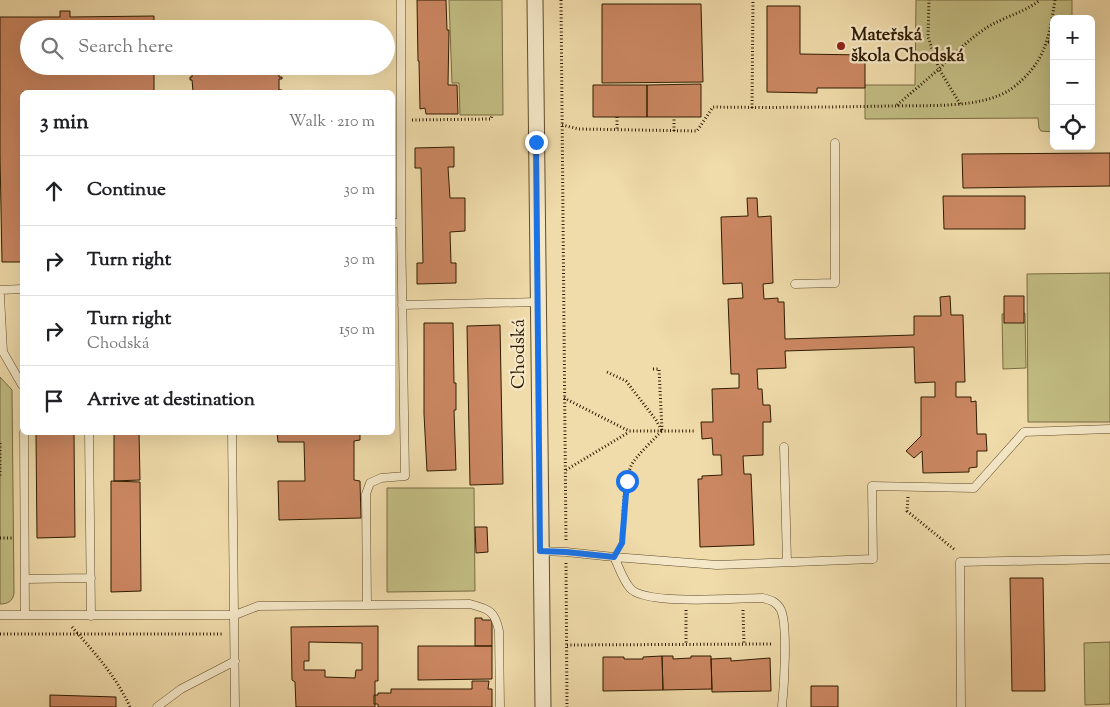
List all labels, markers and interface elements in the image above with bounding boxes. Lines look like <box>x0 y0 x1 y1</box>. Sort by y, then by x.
map controls <box>1050 15 1095 150</box>
button: + <box>1050 15 1095 60</box>
search box <box>20 20 395 75</box>
place label: Mateřská škola Chodská <box>851 23 965 70</box>
icon: search <box>38 34 66 62</box>
text: Search here <box>78 34 173 61</box>
marker: Mateřská škola Chodská <box>835 40 847 52</box>
button: − <box>1050 60 1095 105</box>
button: locate <box>1050 105 1095 150</box>
text: 3 min <box>40 108 89 138</box>
text: Walk · 210 m <box>289 111 375 134</box>
route end <box>525 131 548 154</box>
icon: ahead <box>40 177 68 205</box>
text: Continue <box>87 177 166 204</box>
text: 30 m <box>344 179 375 202</box>
icon: right <box>40 247 68 275</box>
text: Turn right <box>87 247 171 274</box>
text: 30 m <box>344 249 375 272</box>
text: Turn right <box>87 306 171 333</box>
icon: right <box>40 317 68 345</box>
text: 150 m <box>339 319 375 342</box>
street label: Chodská <box>507 319 533 389</box>
text: Chodská <box>87 333 149 356</box>
icon: arrive <box>40 387 68 415</box>
text: Arrive at destination <box>87 387 255 414</box>
route start <box>616 470 639 493</box>

